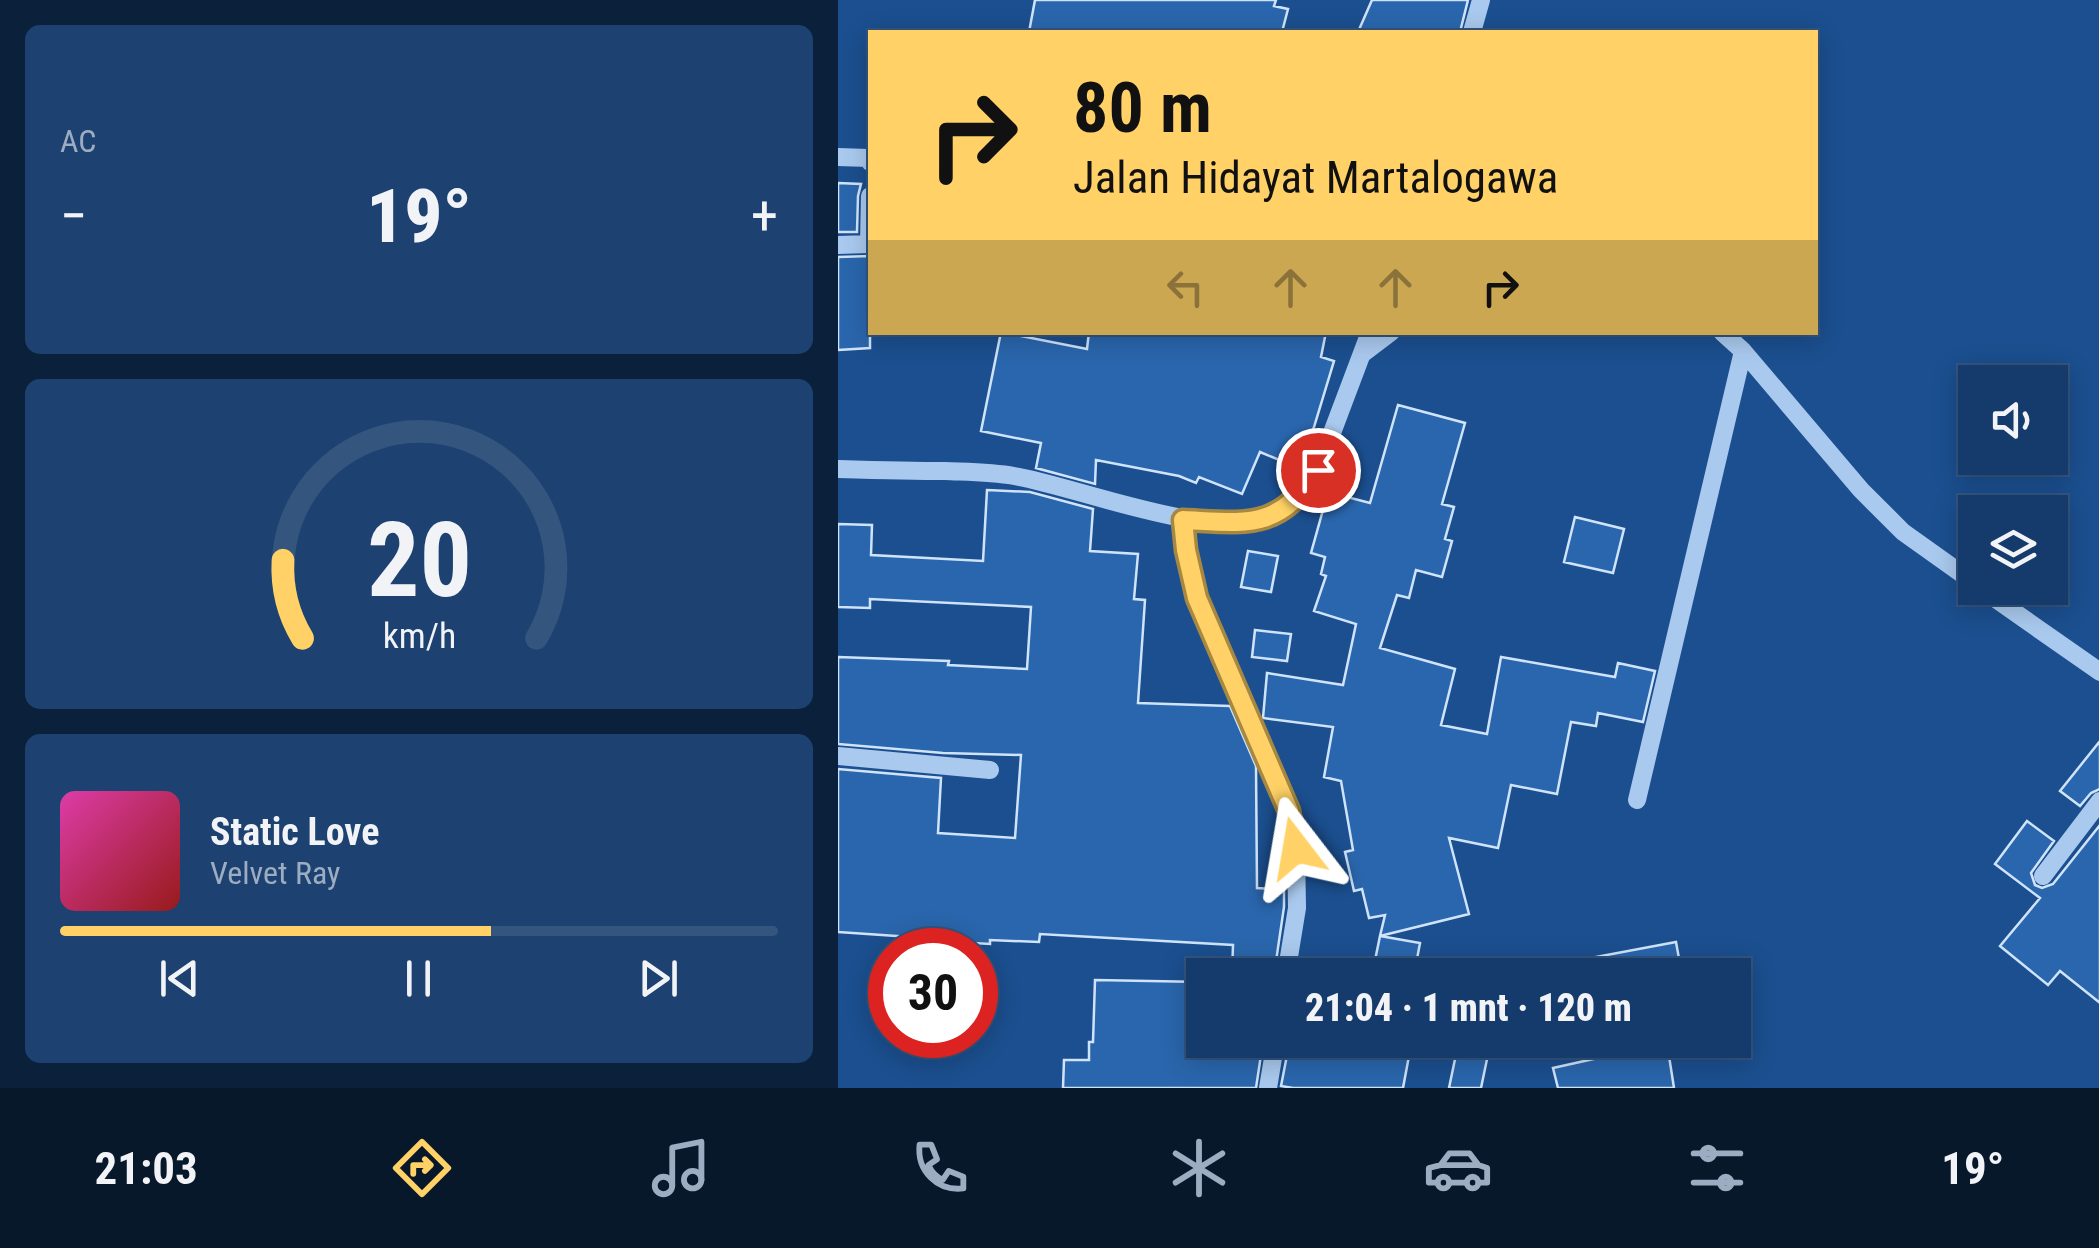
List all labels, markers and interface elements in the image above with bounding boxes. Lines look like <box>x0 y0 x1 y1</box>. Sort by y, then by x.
text: 80 m <box>1073 67 1212 149</box>
icon: right <box>908 70 1038 200</box>
text: AC <box>60 122 96 160</box>
text: Jalan Hidayat Martalogawa <box>1073 151 1558 204</box>
text: 19° <box>366 172 472 260</box>
text: − <box>60 184 88 248</box>
text: + <box>751 184 778 248</box>
icon: left <box>1158 260 1213 315</box>
icon: ahead <box>1263 260 1318 315</box>
icon: ahead <box>1368 260 1423 315</box>
icon: right <box>1473 260 1528 315</box>
map controls <box>1958 365 2068 605</box>
button: sound <box>1958 365 2068 475</box>
pin <box>1276 428 1361 513</box>
icon: arrive <box>1291 443 1346 498</box>
button: layers <box>1958 495 2068 605</box>
text: 20 <box>366 500 472 621</box>
text: km/h <box>382 615 456 657</box>
position arrow <box>1244 796 1348 900</box>
text: Static Love <box>210 810 379 854</box>
text: Velvet Ray <box>210 854 340 892</box>
speed limit sign: 30 <box>868 928 998 1058</box>
icon: previous <box>152 951 207 1006</box>
icon: pause <box>391 951 446 1006</box>
icon: next <box>631 951 686 1006</box>
text: 21:04 · 1 mnt · 120 m <box>1305 986 1632 1030</box>
icon: directions <box>387 1133 457 1203</box>
icon: music <box>646 1133 716 1203</box>
icon: phone <box>905 1133 975 1203</box>
icon: climate <box>1164 1133 1234 1203</box>
icon: car <box>1423 1133 1493 1203</box>
icon: filters <box>1682 1133 1752 1203</box>
text: 21:03 <box>95 1142 198 1195</box>
text: 19° <box>1941 1142 2004 1195</box>

